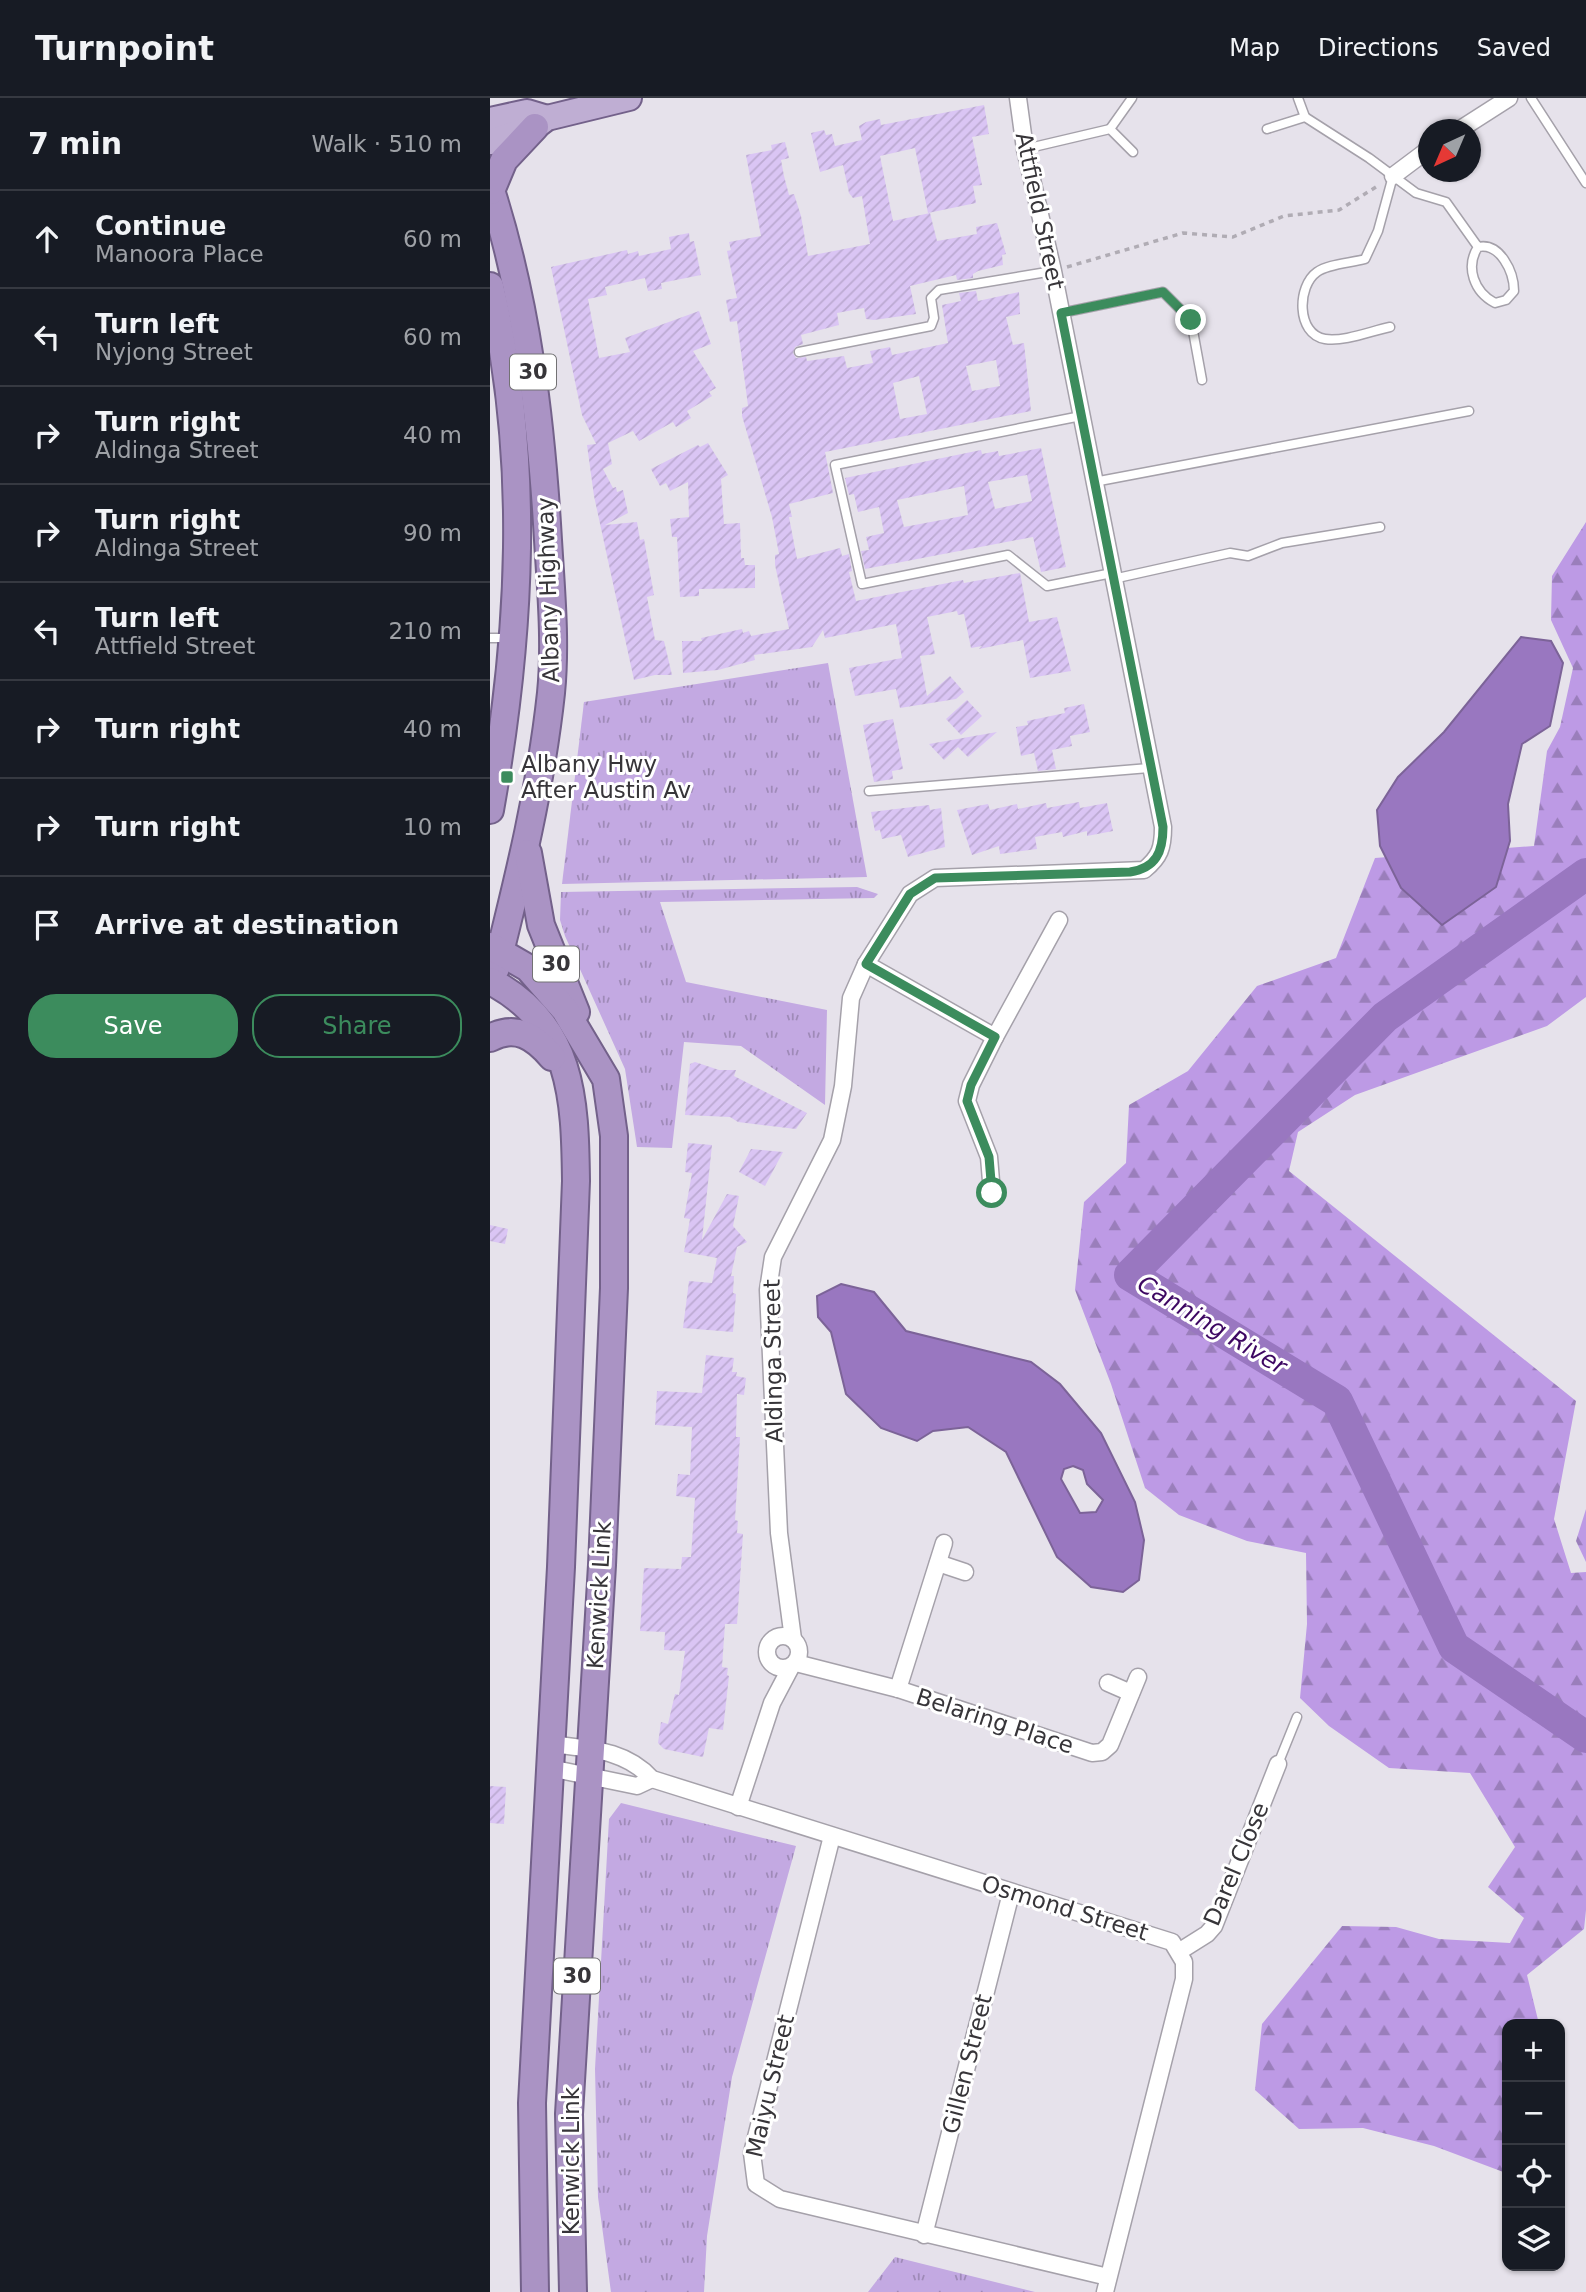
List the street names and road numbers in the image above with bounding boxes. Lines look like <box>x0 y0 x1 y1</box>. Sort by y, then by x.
street label: Attfield Street <box>1011 130 1069 292</box>
road number: 30 <box>510 354 556 390</box>
street label: Albany Highway <box>532 497 564 683</box>
road number: 30 <box>533 946 579 982</box>
street label: Aldinga Street <box>759 1279 787 1443</box>
street label: Kenwick Link <box>582 1520 616 1670</box>
street label: Belaring Place <box>913 1683 1077 1759</box>
street label: Darel Close <box>1198 1799 1274 1929</box>
street label: Osmond Street <box>979 1870 1151 1946</box>
road number: 30 <box>554 1958 600 1994</box>
street label: Gillen Street <box>937 1992 997 2136</box>
street label: Maiyu Street <box>741 2012 799 2160</box>
street label: Kenwick Link <box>558 2086 584 2235</box>

